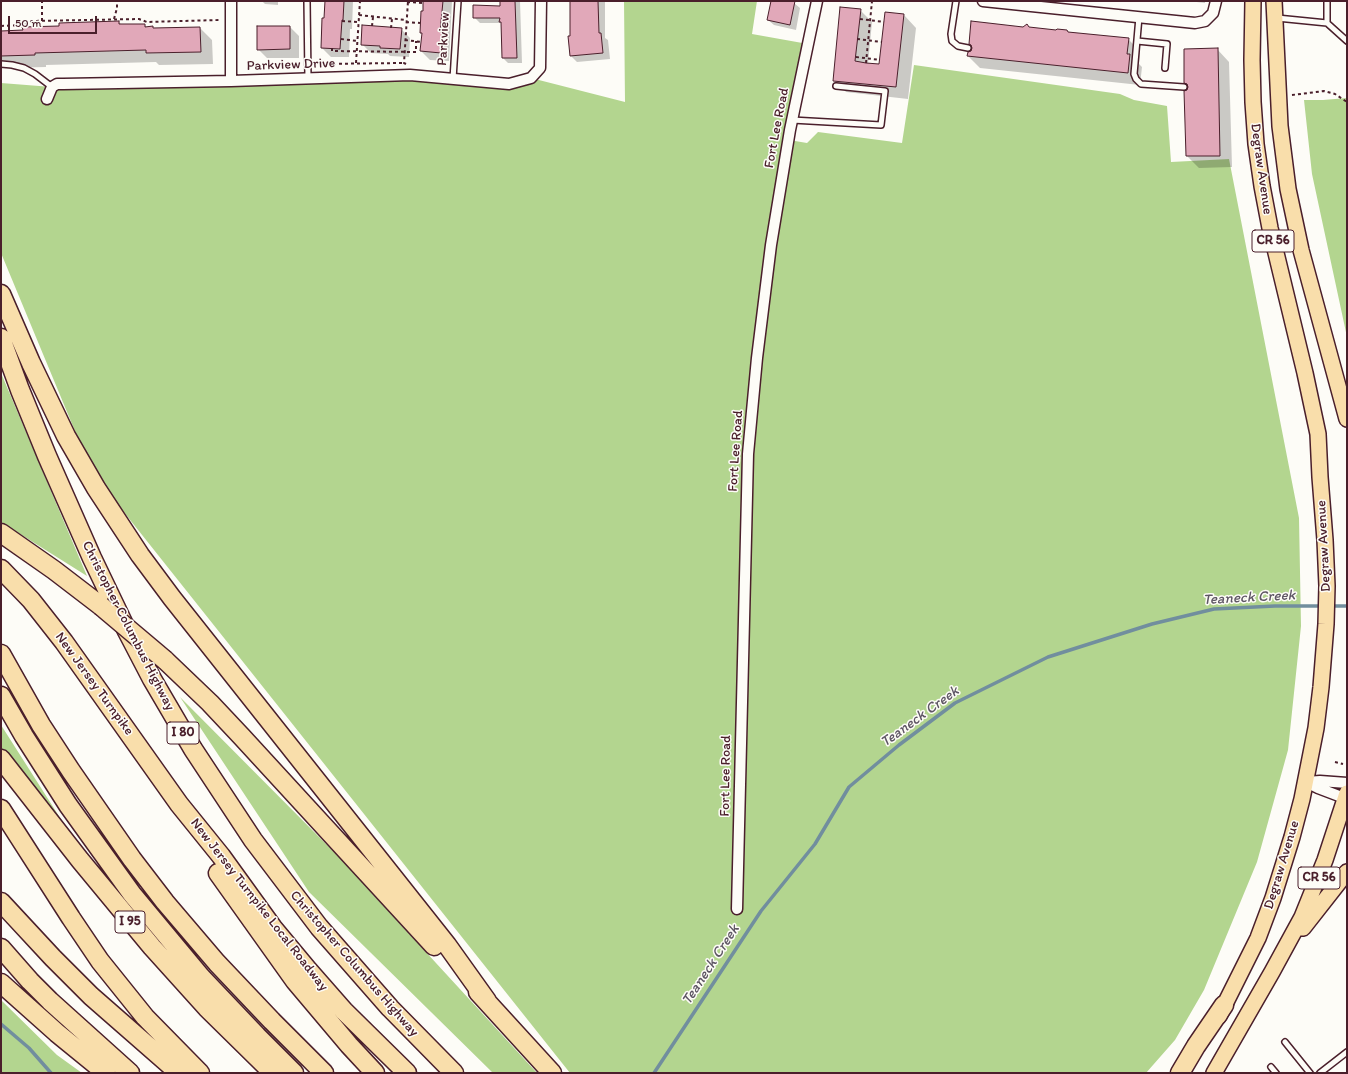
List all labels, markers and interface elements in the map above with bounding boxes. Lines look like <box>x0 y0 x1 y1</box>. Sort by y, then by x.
scale bar <box>10 8 99 34</box>
street label: Parkview <box>434 12 454 66</box>
text: 50 m <box>15 16 41 30</box>
street label: Parkview Drive <box>246 55 336 75</box>
street label: Fort Lee Road <box>761 86 793 170</box>
street label: Degraw Avenue <box>1246 122 1276 216</box>
road number: CR 56 <box>1252 230 1294 252</box>
street label: Fort Lee Road <box>725 410 747 492</box>
street label: Degraw Avenue <box>1313 500 1335 592</box>
street label: Christopher Columbus Highway <box>78 538 178 714</box>
water label: Teaneck Creek <box>1202 587 1296 609</box>
street label: New Jersey Turnpike <box>51 629 137 739</box>
water label: Teaneck Creek <box>877 683 963 751</box>
road number: I 80 <box>167 722 199 744</box>
street label: Fort Lee Road <box>717 735 735 817</box>
street label: New Jersey Turnpike Local Roadway <box>186 815 332 995</box>
street label: Degraw Avenue <box>1261 819 1303 911</box>
road number: CR 56 <box>1298 867 1340 889</box>
street label: Christopher Columbus Highway <box>286 888 422 1040</box>
road number: I 95 <box>115 911 145 933</box>
water label: Teaneck Creek <box>678 921 744 1009</box>

